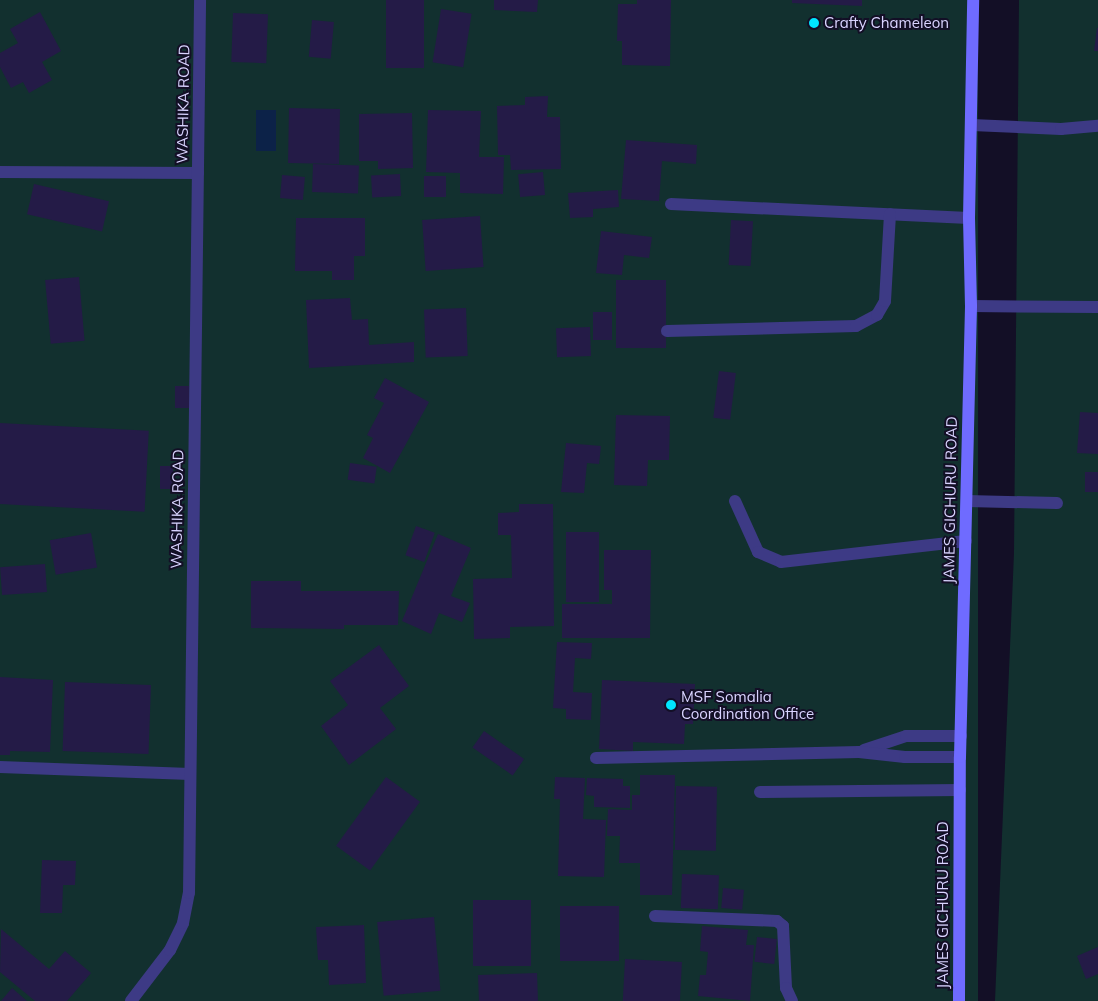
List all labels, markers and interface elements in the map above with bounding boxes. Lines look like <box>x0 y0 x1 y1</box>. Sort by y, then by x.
place label: Crafty Chameleon <box>824 14 949 32</box>
marker: Crafty Chameleon <box>808 17 820 29</box>
street label: WASHIKA ROAD <box>173 44 193 164</box>
street label: JAMES GICHURU ROAD <box>940 416 960 584</box>
street label: WASHIKA ROAD <box>167 449 187 569</box>
place label: MSF Somalia Coordination Office <box>681 687 814 722</box>
marker: MSF Somalia Coordination Office <box>665 699 677 711</box>
street label: JAMES GICHURU ROAD <box>934 821 952 989</box>

